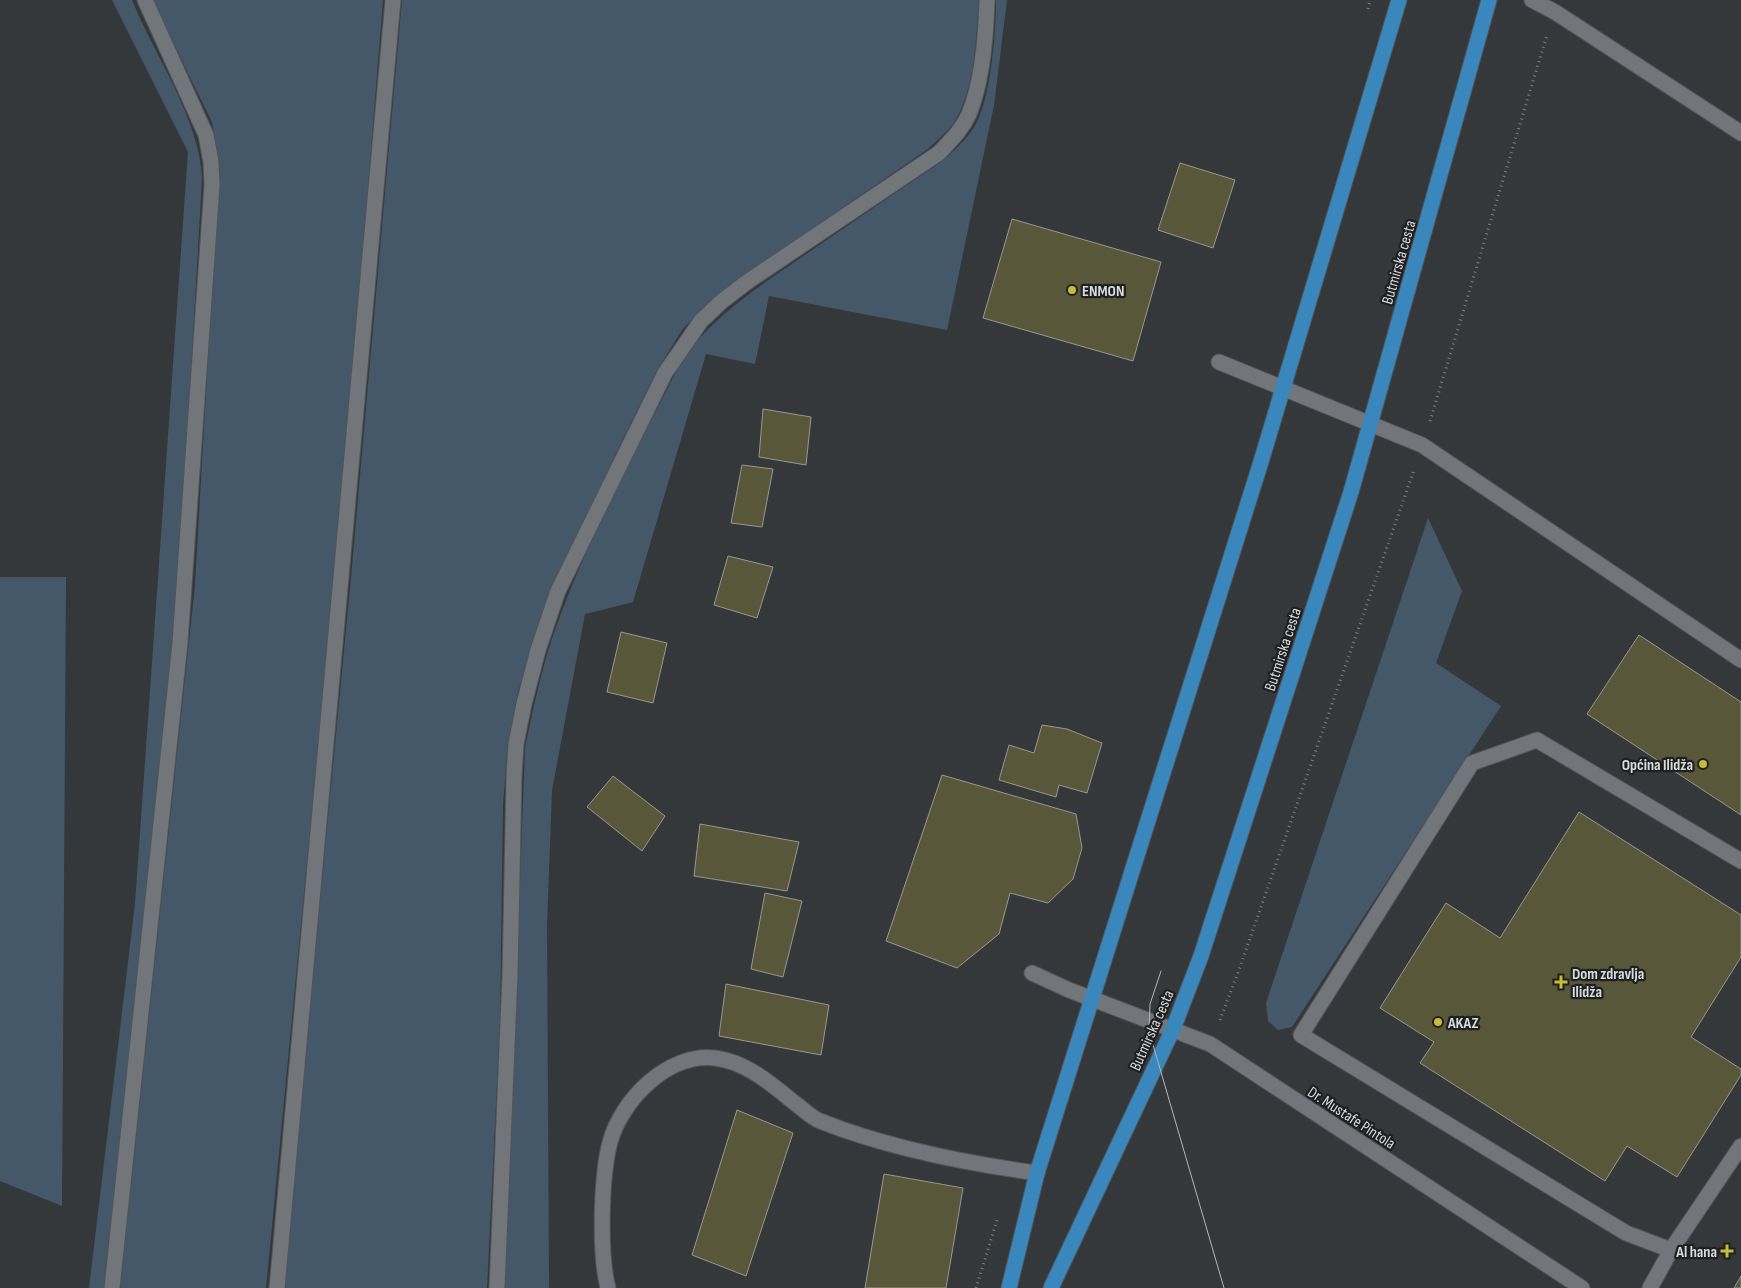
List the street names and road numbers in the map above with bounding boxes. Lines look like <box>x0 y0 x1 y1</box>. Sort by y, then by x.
street label: Butmirska cesta <box>1378 218 1420 307</box>
street label: Butmirska cesta <box>1261 605 1306 693</box>
street label: Butmirska cesta <box>1126 987 1179 1074</box>
street label: Dr. Mustafe Pintola <box>1304 1083 1398 1154</box>

